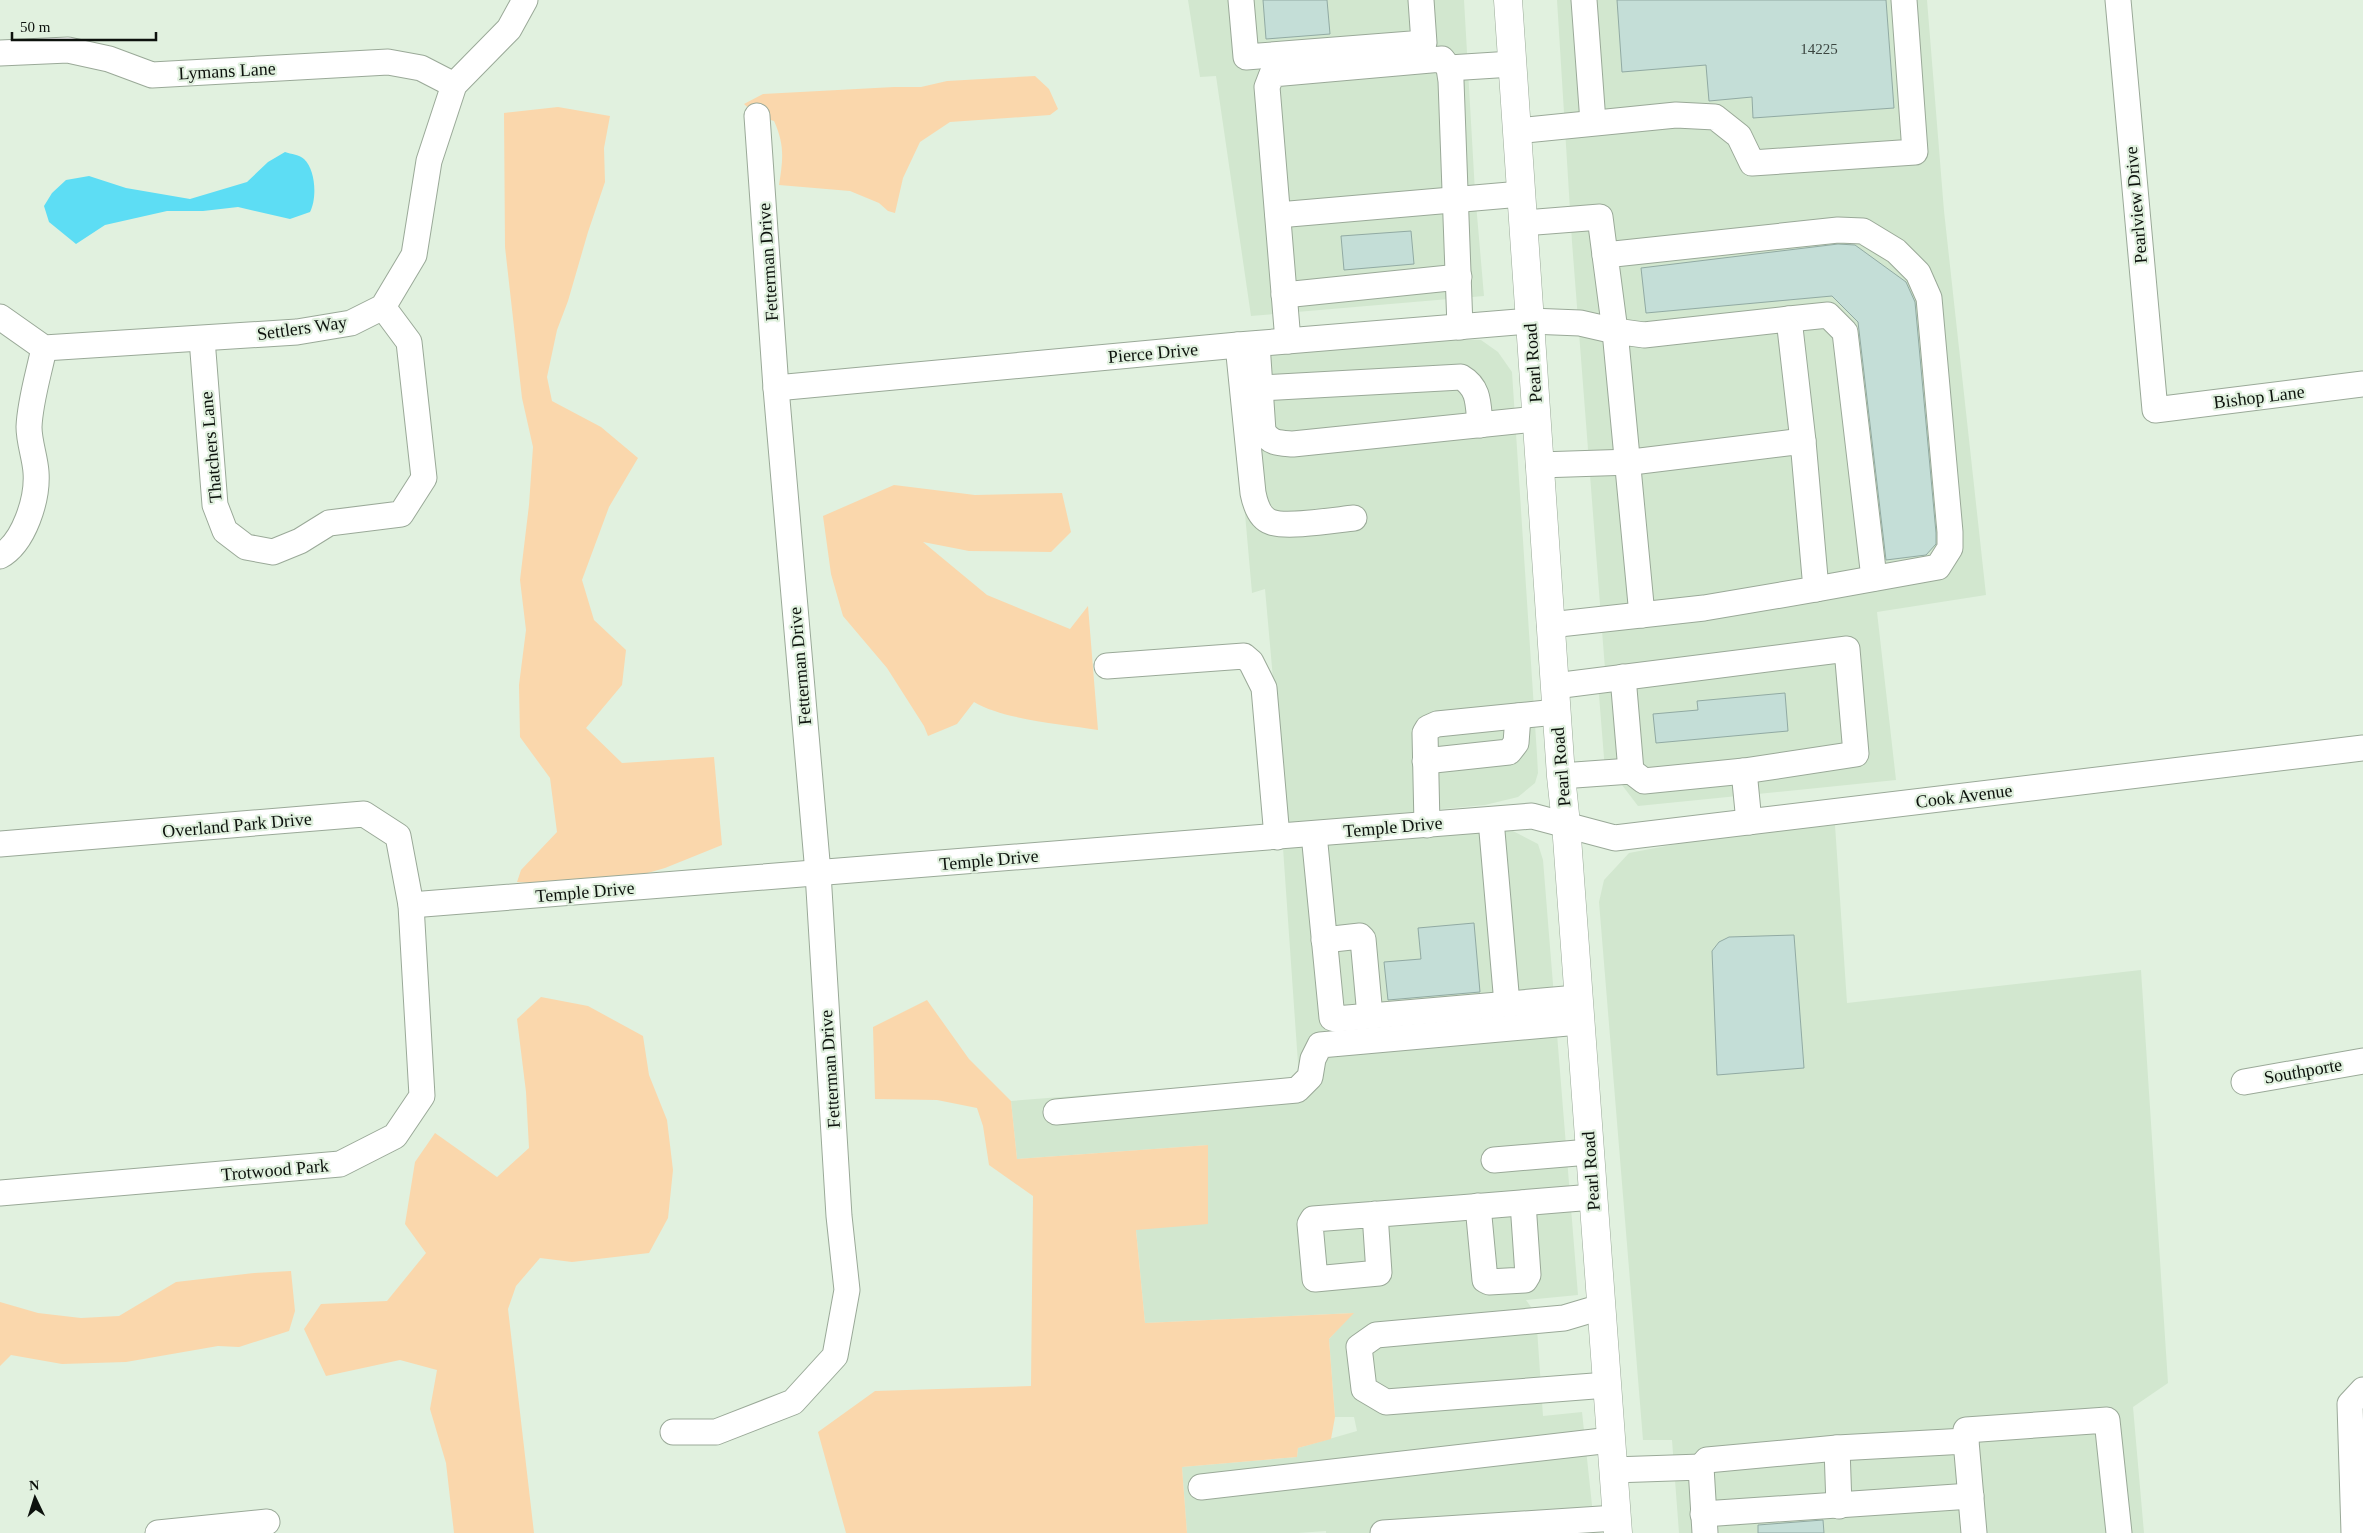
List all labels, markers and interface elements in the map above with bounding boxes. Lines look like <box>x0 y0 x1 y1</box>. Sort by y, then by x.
scale bar <box>12 10 156 42</box>
text: 50 m <box>20 19 51 35</box>
house number: 14225 <box>1800 41 1838 57</box>
street label: Lymans Lane <box>178 58 276 84</box>
street label: Pearlview Drive <box>2121 146 2151 264</box>
street label: Fetterman Drive <box>754 202 782 322</box>
street label: Settlers Way <box>256 312 348 344</box>
street label: Pearl Road <box>1520 323 1546 403</box>
street label: Pierce Drive <box>1107 339 1199 367</box>
street label: Bishop Lane <box>2212 381 2306 413</box>
street label: Thatchers Lane <box>196 391 226 503</box>
street label: Fetterman Drive <box>785 606 815 726</box>
street label: Pearl Road <box>1548 727 1574 807</box>
street label: Cook Avenue <box>1915 780 2013 812</box>
street label: Overland Park Drive <box>161 809 313 841</box>
street label: Temple Drive <box>1343 813 1443 841</box>
street label: Temple Drive <box>939 846 1039 874</box>
street label: Temple Drive <box>535 878 635 906</box>
street label: Fetterman Drive <box>816 1009 844 1129</box>
street label: Southporte <box>2262 1054 2344 1088</box>
street label: Pearl Road <box>1578 1131 1604 1211</box>
street label: Trotwood Park <box>220 1155 330 1185</box>
north arrow <box>10 1473 60 1523</box>
text: N <box>29 1478 40 1493</box>

